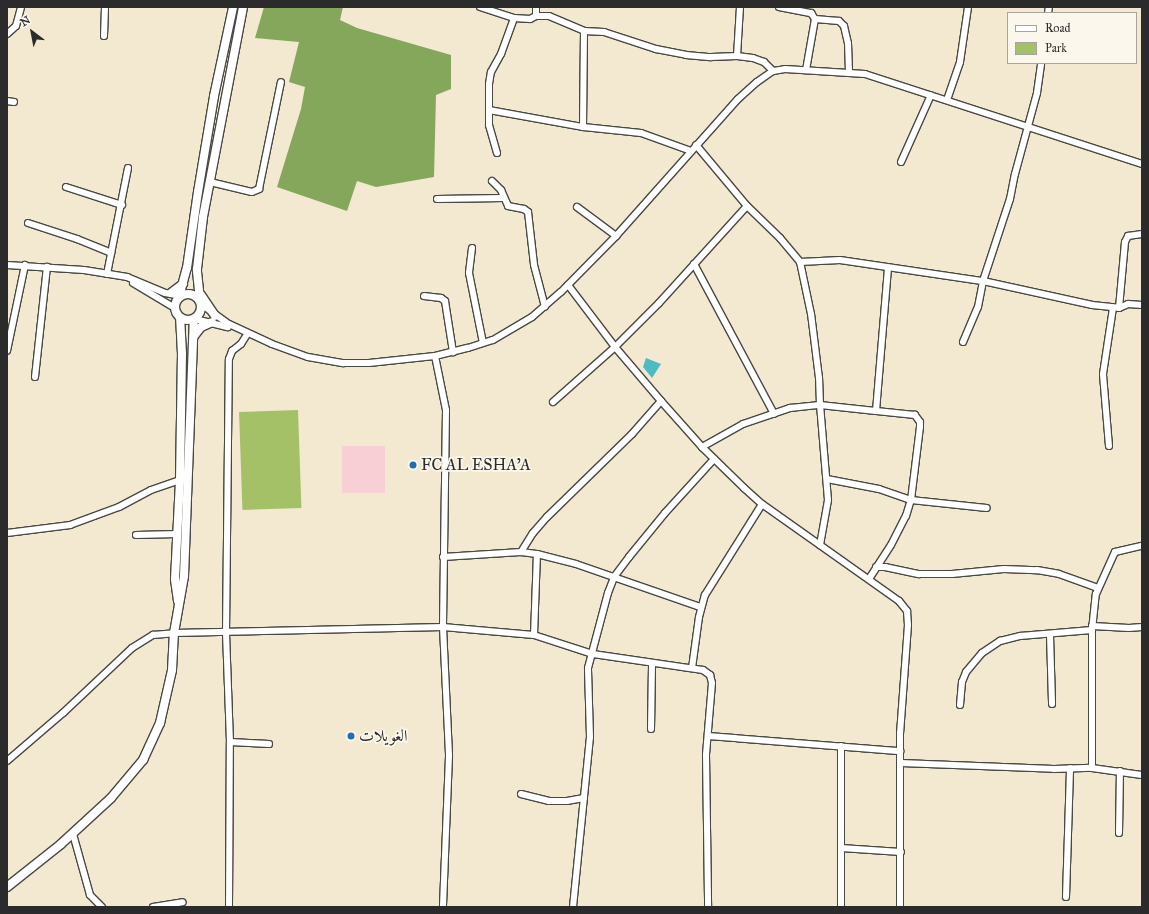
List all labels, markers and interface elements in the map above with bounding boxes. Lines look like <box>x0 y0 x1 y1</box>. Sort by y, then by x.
north arrow <box>12 12 52 52</box>
legend <box>1007 12 1137 64</box>
text: N <box>18 13 33 29</box>
text: Road <box>1045 21 1071 35</box>
text: Park <box>1045 41 1067 55</box>
place label: FC AL ESHA’A <box>421 455 531 475</box>
marker: FC AL ESHA’A <box>408 460 418 470</box>
place label: الغويلات <box>359 726 408 746</box>
marker: الغويلات <box>346 731 356 741</box>

